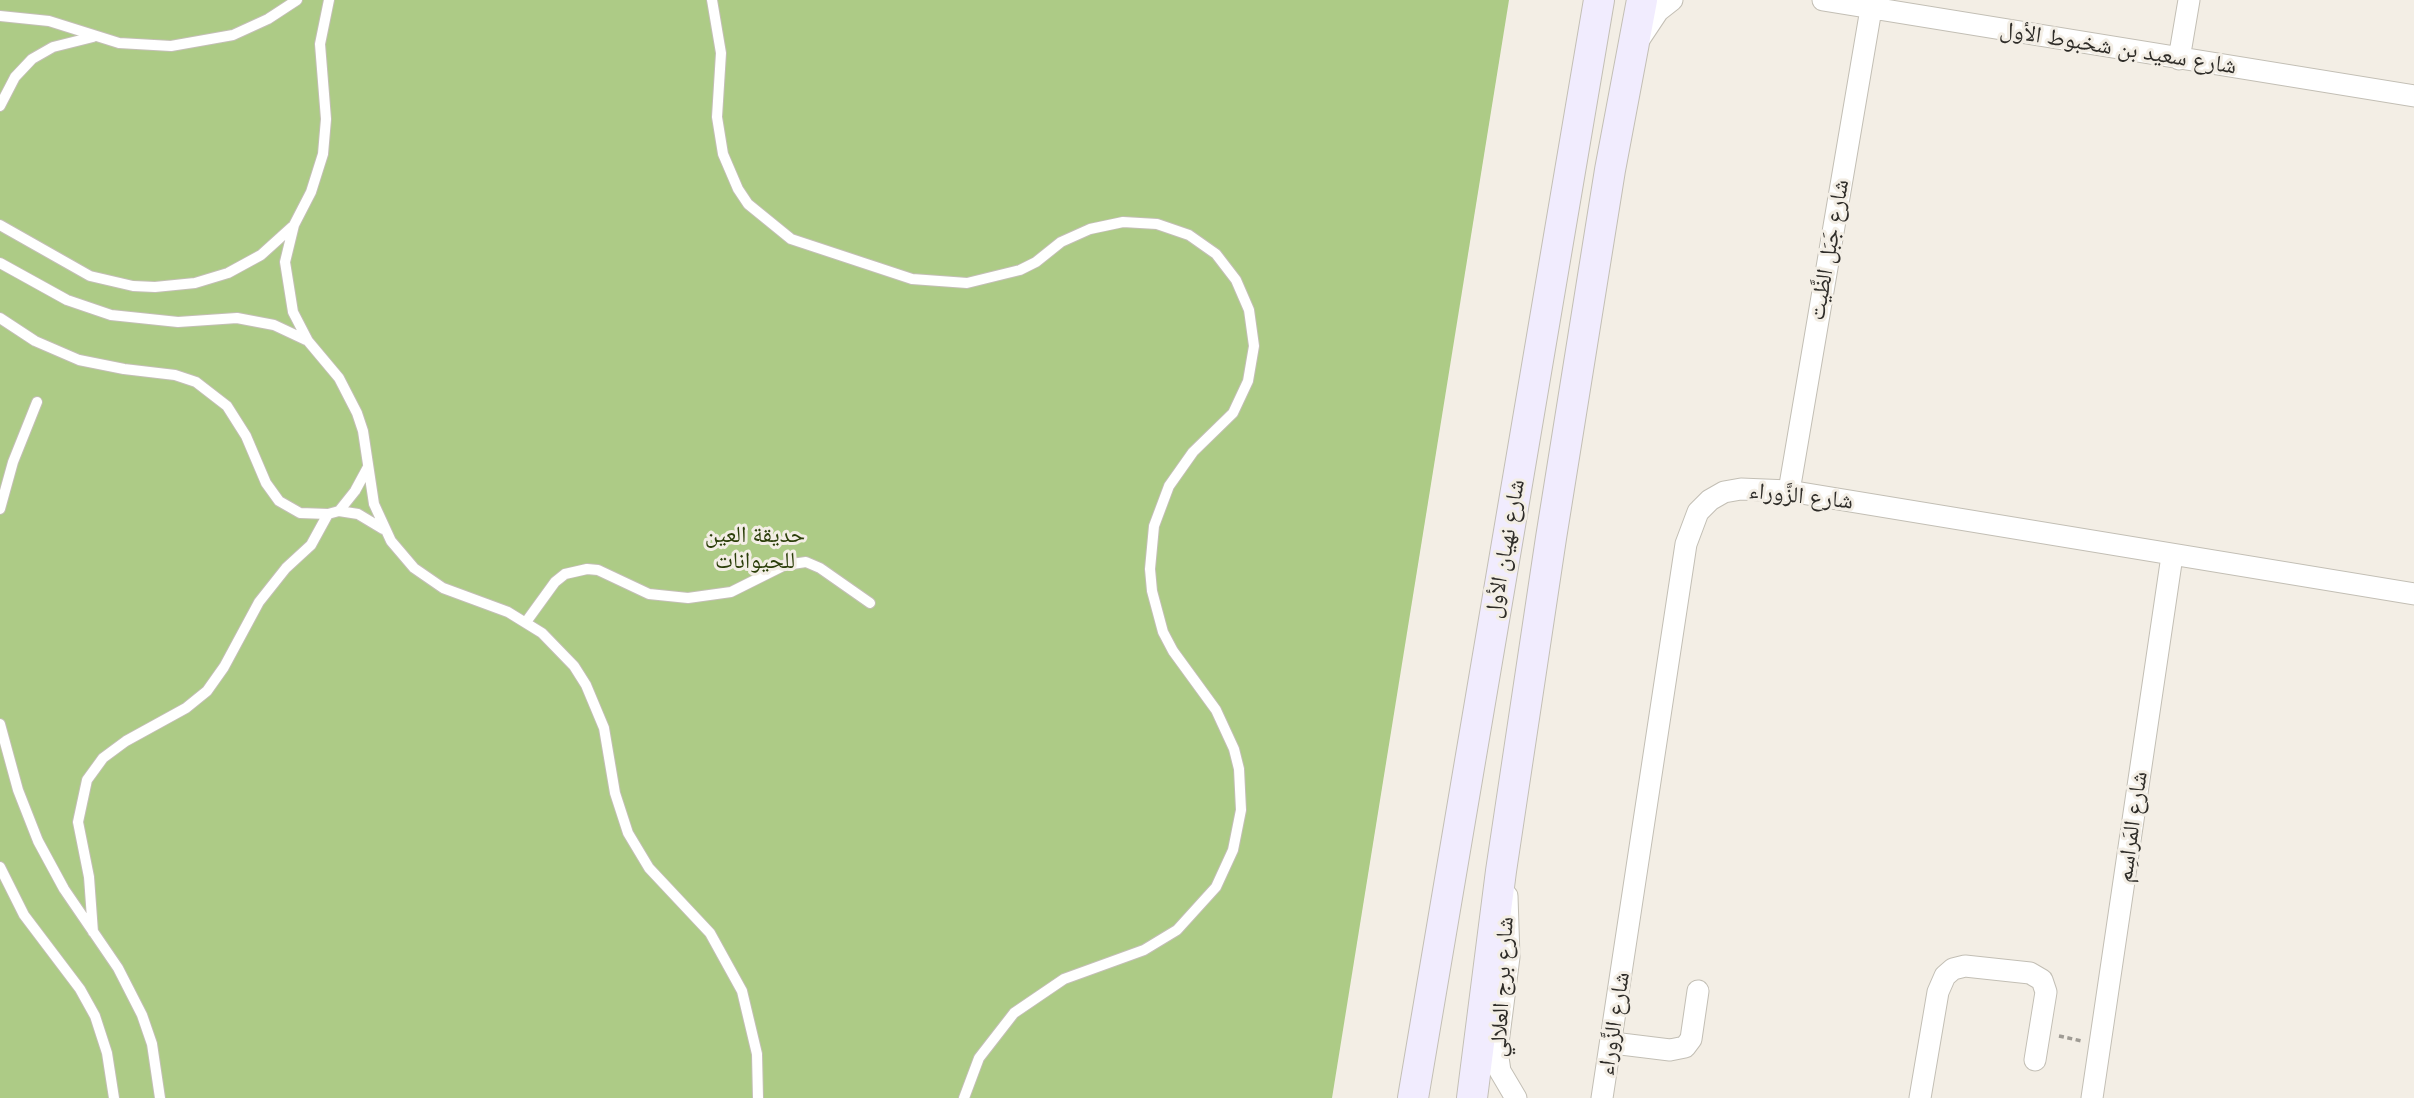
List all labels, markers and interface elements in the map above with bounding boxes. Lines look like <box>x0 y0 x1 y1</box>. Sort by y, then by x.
street label: شارع سعيد بن شخبوط الأول <box>1998 17 2238 81</box>
street label: شارع جَبَل الظَّيت <box>1804 177 1856 323</box>
street label: شارع نهيان الأول <box>1480 477 1532 621</box>
street label: شارع الزَّوراء <box>1748 478 1854 516</box>
park label: حديقة العين للحيوانات <box>705 522 805 576</box>
street label: شارع المَراسِم <box>2112 770 2154 884</box>
street label: شارع برج العلالي <box>1486 916 1520 1058</box>
street label: شارع الزَّوراء <box>1593 970 1637 1078</box>

